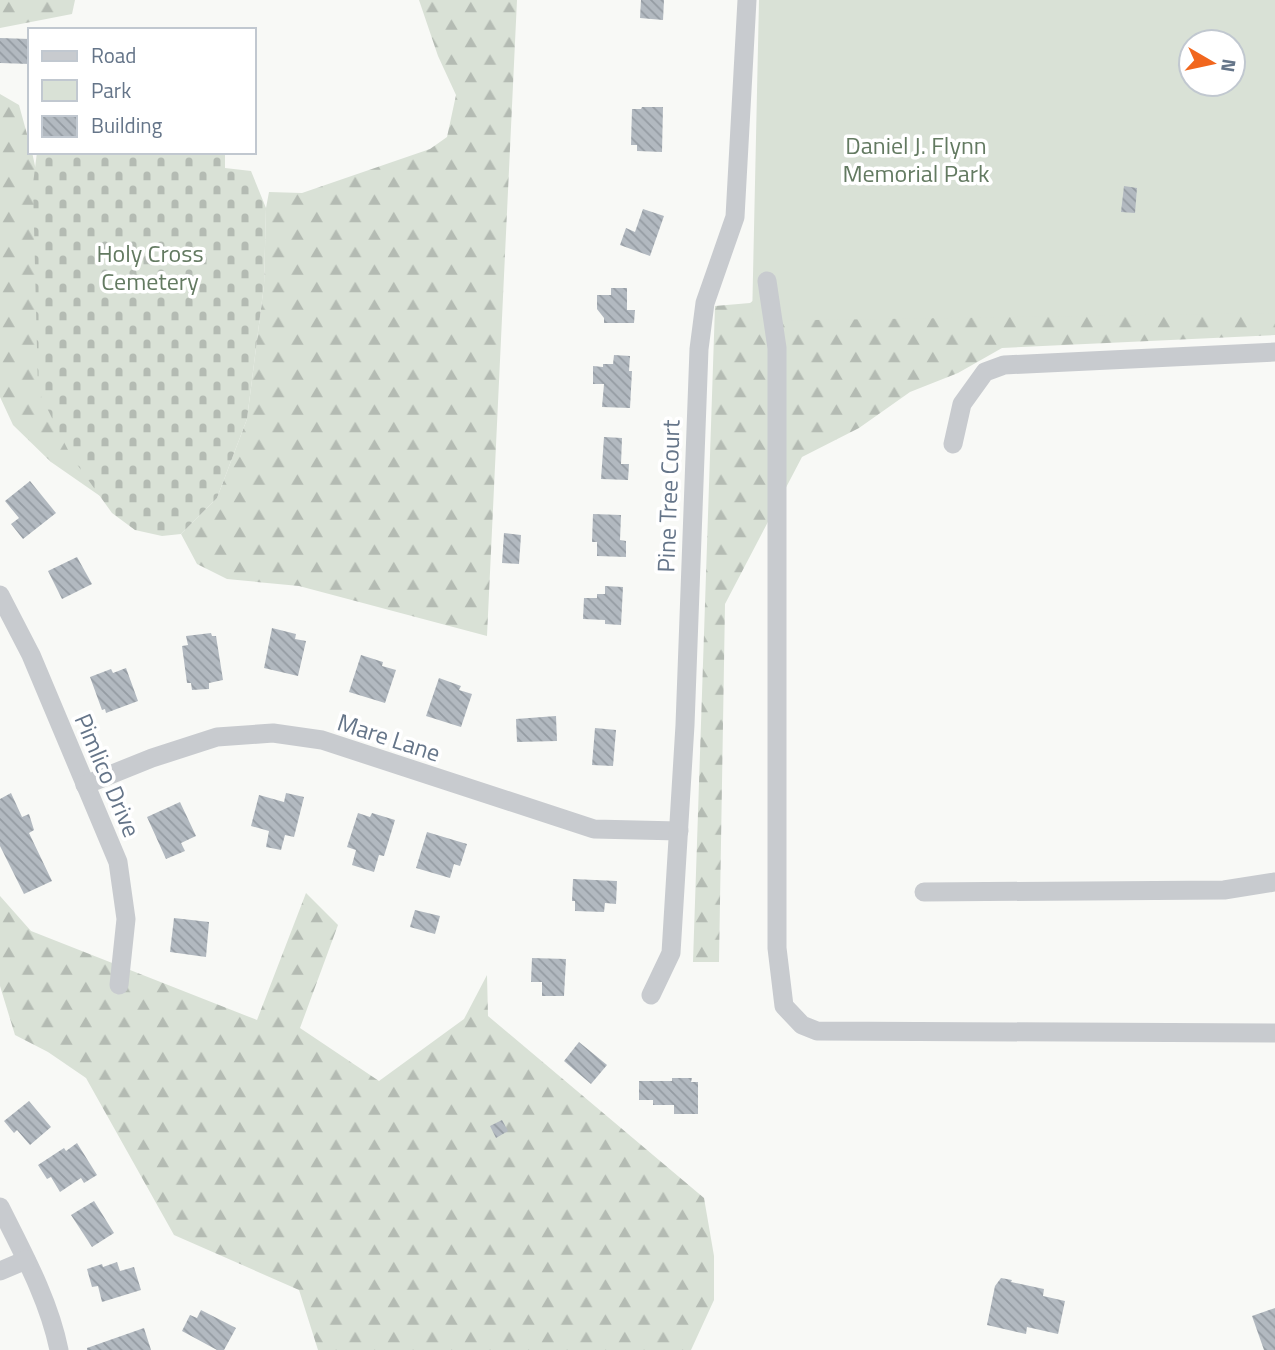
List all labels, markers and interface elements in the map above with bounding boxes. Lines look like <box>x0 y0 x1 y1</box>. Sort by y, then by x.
legend <box>28 28 256 154</box>
north arrow <box>1177 28 1247 98</box>
text: Road <box>91 39 136 71</box>
text: N <box>1214 57 1245 75</box>
text: Park <box>91 74 131 106</box>
text: Building <box>91 109 163 141</box>
park label: Daniel J. Flynn Memorial Park <box>842 127 990 191</box>
park label: Holy Cross Cemetery <box>96 235 204 299</box>
street label: Pine Tree Court <box>647 418 689 573</box>
street label: Mare Lane <box>333 703 445 771</box>
street label: Pimlico Drive <box>66 708 150 842</box>

